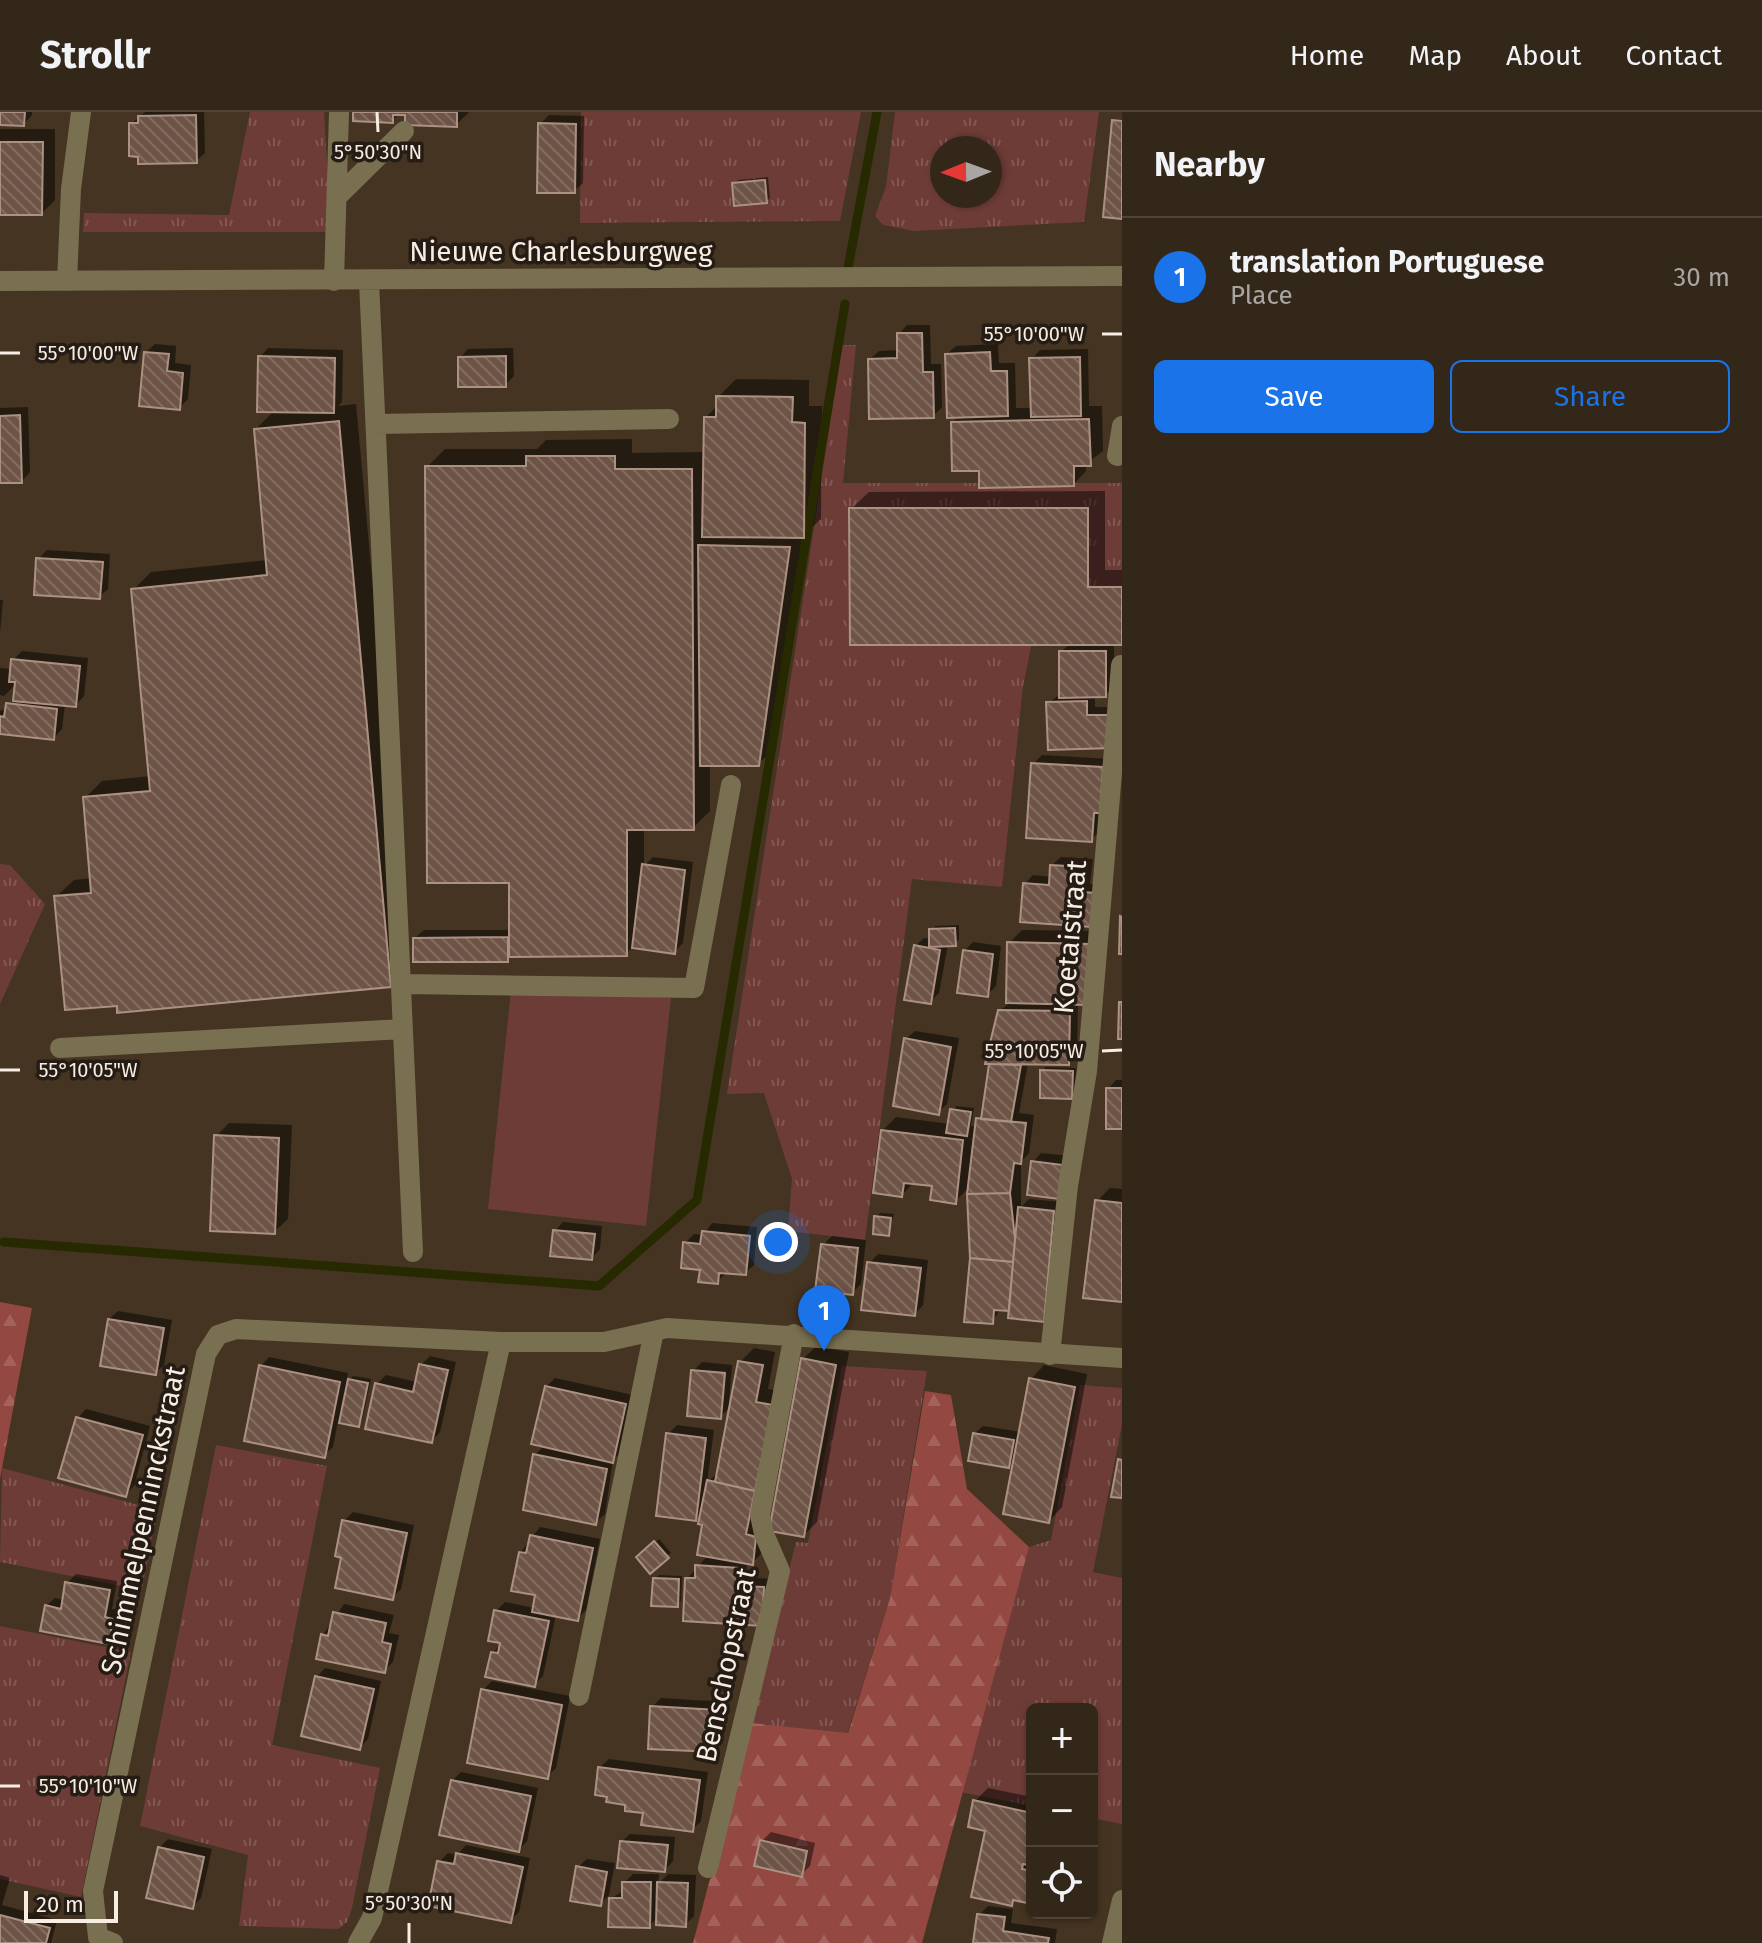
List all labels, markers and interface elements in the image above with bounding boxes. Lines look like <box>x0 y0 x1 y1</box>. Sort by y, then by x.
text: Strollr <box>40 32 151 78</box>
text: Home <box>1290 39 1364 72</box>
text: Map <box>1408 39 1462 72</box>
text: About <box>1506 39 1581 72</box>
text: Contact <box>1625 39 1722 72</box>
north arrow <box>930 136 1002 208</box>
text: 5°50'30"N <box>334 140 422 164</box>
text: Nearby <box>1154 144 1265 185</box>
street label: Nieuwe Charlesburgweg <box>409 235 713 268</box>
text: translation Portuguese <box>1230 244 1544 280</box>
text: 1 <box>1174 262 1186 293</box>
text: 30 m <box>1673 262 1730 293</box>
text: Place <box>1230 280 1293 311</box>
text: 55°10'00"W <box>984 322 1085 346</box>
text: 55°10'00"W <box>38 341 139 365</box>
button: Save <box>1154 360 1434 433</box>
button: Share <box>1450 360 1730 433</box>
street label: Koetaistraat <box>1047 858 1093 1015</box>
text: 55°10'05"W <box>984 1039 1084 1063</box>
text: 55°10'05"W <box>38 1058 138 1082</box>
your location <box>758 1222 798 1262</box>
pin: 1 <box>798 1285 850 1351</box>
street label: Schimmelpenninckstraat <box>94 1362 192 1677</box>
street label: Benschopstraat <box>689 1564 763 1765</box>
map controls <box>1026 1703 1098 1919</box>
button: + <box>1026 1703 1098 1775</box>
text: 55°10'10"W <box>39 1774 138 1798</box>
button: − <box>1026 1775 1098 1847</box>
button: locate <box>1026 1847 1098 1919</box>
scale bar <box>24 1887 118 1923</box>
text: 20 m <box>36 1891 84 1918</box>
text: 5°50'30"N <box>365 1891 453 1915</box>

